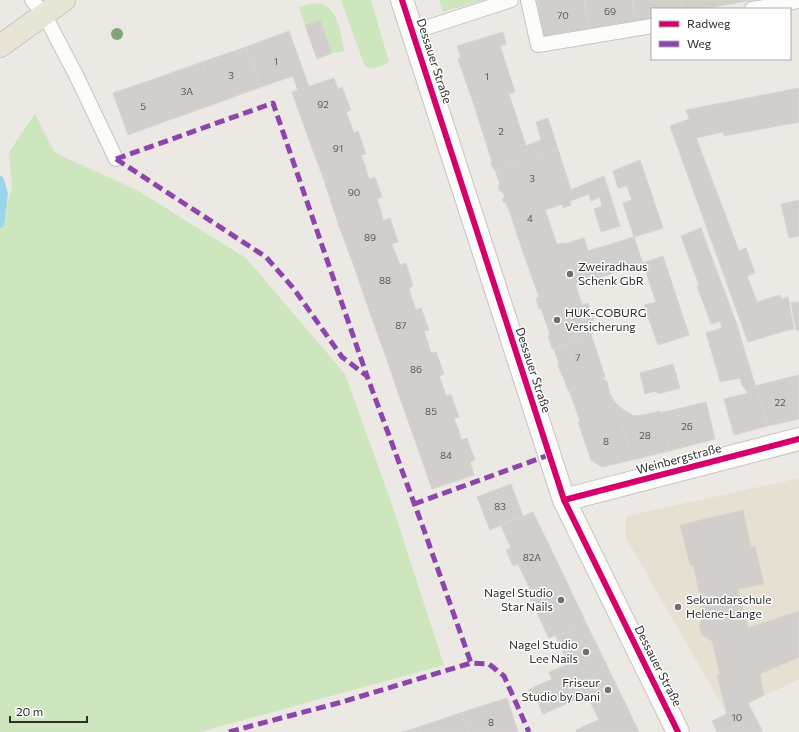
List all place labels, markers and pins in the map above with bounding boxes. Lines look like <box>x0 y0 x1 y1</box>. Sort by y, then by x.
place label: Zweiradhaus Schenk GbR <box>578 259 648 287</box>
marker: Zweiradhaus Schenk GbR <box>565 269 575 279</box>
place label: HUK-COBURG Versicherung <box>565 305 646 333</box>
marker: HUK-COBURG Versicherung <box>552 315 562 325</box>
place label: Nagel Studio Star Nails <box>484 585 553 613</box>
place label: Sekundarschule Helene-Lange <box>686 592 772 620</box>
marker: Nagel Studio Star Nails <box>556 595 566 605</box>
marker: Sekundarschule Helene-Lange <box>673 602 683 612</box>
place label: Nagel Studio Lee Nails <box>509 637 578 665</box>
marker: Nagel Studio Lee Nails <box>581 647 591 657</box>
place label: Friseur Studio by Dani <box>521 675 600 703</box>
marker: Friseur Studio by Dani <box>603 685 613 695</box>

